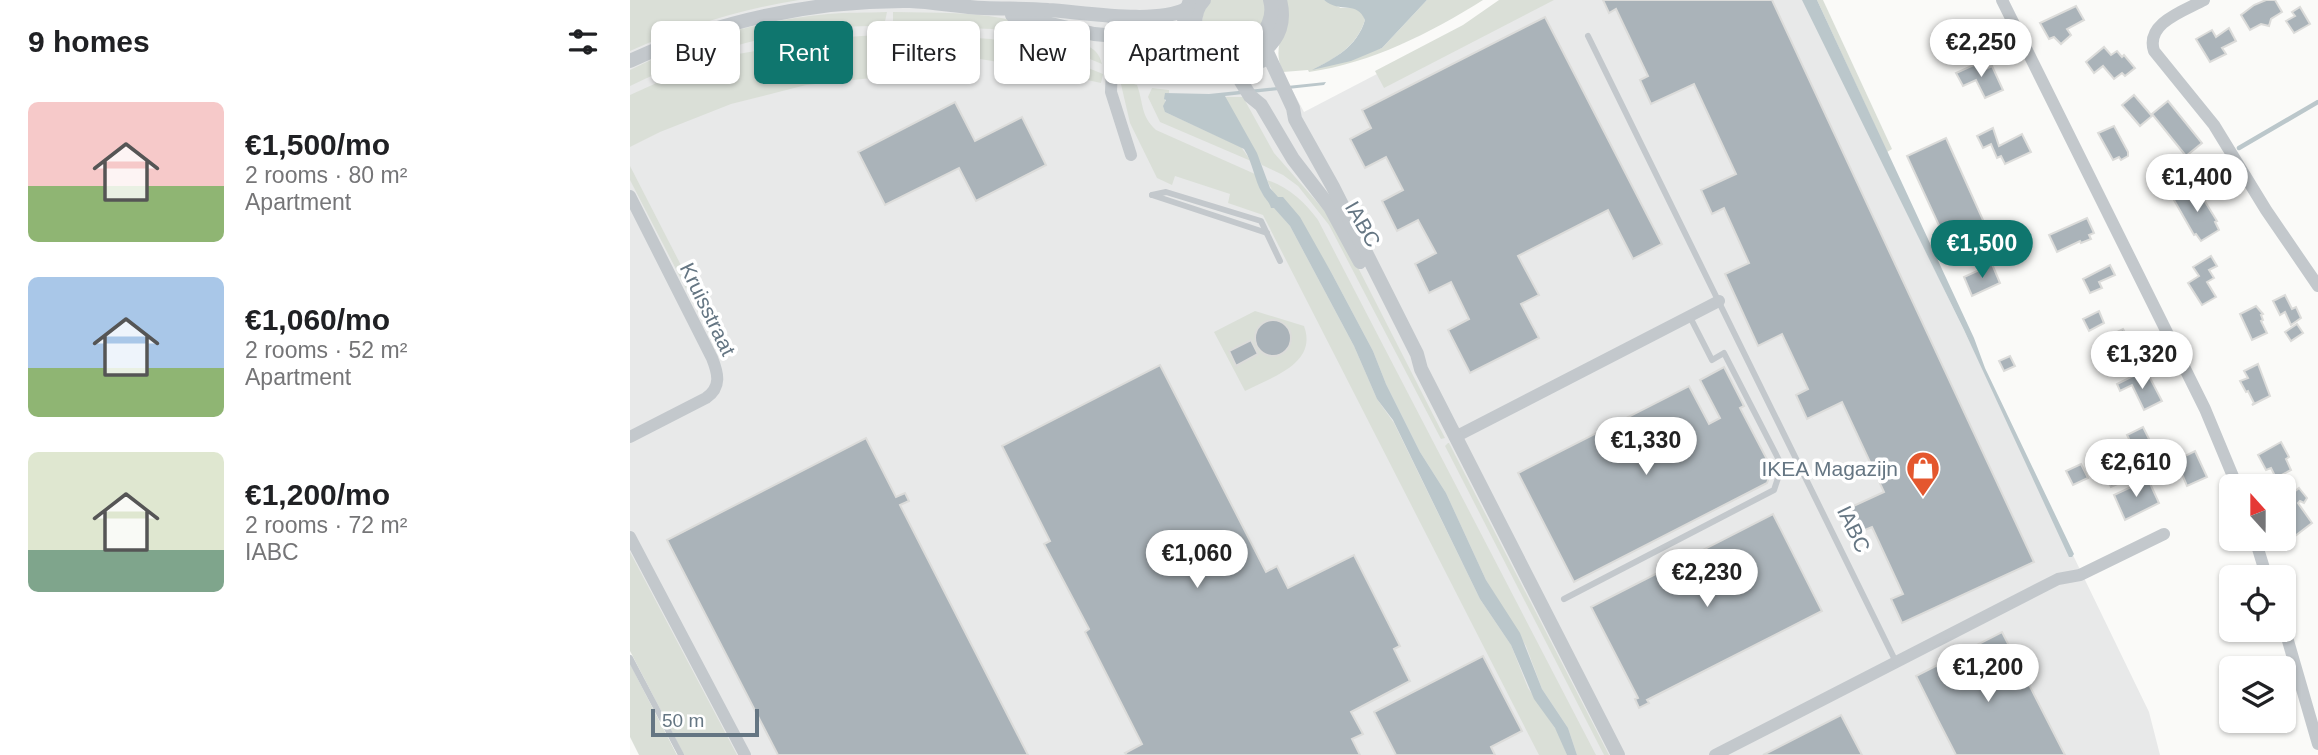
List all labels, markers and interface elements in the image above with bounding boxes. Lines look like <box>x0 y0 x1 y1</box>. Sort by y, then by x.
pin: €2,250 <box>1924 20 2038 79</box>
chip: Buy <box>651 21 740 84</box>
chip: Rent <box>754 21 853 84</box>
chip: Filters <box>867 21 980 84</box>
chip: New <box>994 21 1090 84</box>
chip: Apartment <box>1104 21 1263 84</box>
icon: filters <box>564 23 602 61</box>
text: 9 homes <box>28 25 150 58</box>
text: €2,250 <box>1946 29 2016 55</box>
text: €1,500/mo <box>245 128 390 161</box>
icon: home <box>84 130 168 214</box>
pin: €1,400 <box>2140 154 2254 214</box>
text: 2 rooms · 80 m² <box>245 162 407 188</box>
text: €1,400 <box>2162 164 2232 190</box>
text: Apartment <box>245 189 351 215</box>
street label: IABC <box>1341 197 1385 251</box>
pin: €1,500 <box>1925 220 2039 280</box>
text: €1,500 <box>1947 230 2017 256</box>
street label: Kruisstraat <box>676 259 740 359</box>
text: €1,060/mo <box>245 303 390 336</box>
icon: home <box>84 305 168 389</box>
pin: €1,320 <box>2085 332 2199 391</box>
text: 2 rooms · 52 m² <box>245 337 407 363</box>
text: €1,320 <box>2107 341 2177 367</box>
text: Apartment <box>245 364 351 390</box>
pin: €1,330 <box>1589 418 1703 477</box>
text: €1,330 <box>1611 427 1681 453</box>
pin: €2,610 <box>2079 440 2193 499</box>
shop icon: IKEA Magazijn <box>1904 449 1942 498</box>
text: €2,610 <box>2101 449 2171 475</box>
place label: IKEA Magazijn <box>1761 457 1898 480</box>
north arrow <box>2219 474 2296 551</box>
map controls <box>2219 474 2296 733</box>
text: €1,200/mo <box>245 478 390 511</box>
icon: home <box>84 480 168 564</box>
street label: IABC <box>1833 502 1875 556</box>
text: 2 rooms · 72 m² <box>245 512 407 538</box>
pin: €1,060 <box>1140 530 1254 590</box>
text: IABC <box>245 539 299 565</box>
text: €1,060 <box>1162 540 1232 566</box>
pin: €2,230 <box>1650 550 1764 609</box>
text: €2,230 <box>1672 559 1742 585</box>
button: locate <box>2219 565 2296 642</box>
pin: €1,200 <box>1931 644 2045 704</box>
text: €1,200 <box>1953 654 2023 680</box>
button: layers <box>2219 656 2296 733</box>
scale bar <box>651 706 760 738</box>
text: 50 m <box>662 710 704 731</box>

